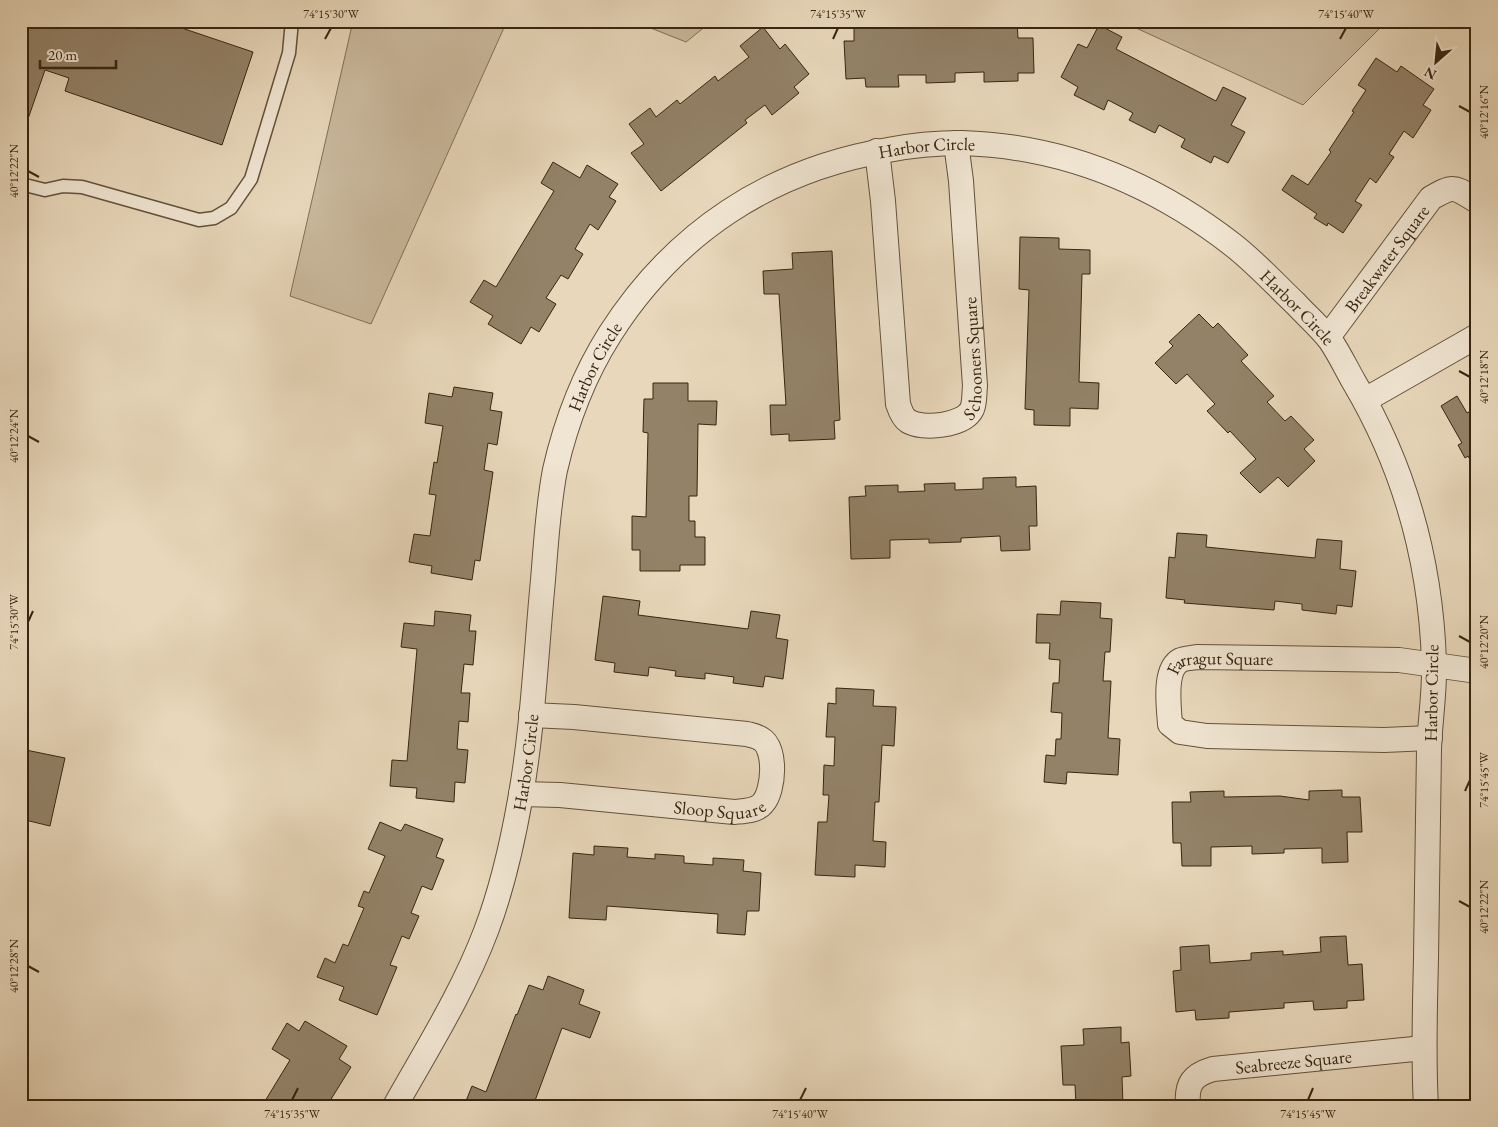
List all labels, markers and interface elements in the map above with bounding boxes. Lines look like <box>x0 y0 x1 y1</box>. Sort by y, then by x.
text: 74°15'30"W <box>303 6 360 22</box>
text: 74°15'35"W <box>810 6 867 22</box>
text: 74°15'40"W <box>1318 6 1375 22</box>
scale bar <box>40 38 116 70</box>
north arrow <box>1410 38 1460 88</box>
text: 20 m <box>48 45 77 64</box>
text: N <box>1420 63 1439 84</box>
text: 40°12'16"N <box>1476 85 1492 139</box>
street label: Harbor Circle <box>876 131 976 163</box>
text: 40°12'22"N <box>6 144 22 198</box>
street label: Breakwater Square <box>1339 200 1434 317</box>
street label: Harbor Circle <box>1256 264 1341 349</box>
street label: Schooners Square <box>957 296 986 425</box>
street label: Harbor Circle <box>562 317 626 414</box>
text: 40°12'18"N <box>1476 350 1492 404</box>
text: 40°12'24"N <box>6 409 22 463</box>
text: 74°15'30"W <box>6 593 22 650</box>
text: 40°12'20"N <box>1476 615 1492 669</box>
street label: Harbor Circle <box>1419 644 1443 742</box>
street label: Farragut Square <box>1160 645 1273 678</box>
street label: Harbor Circle <box>507 713 543 813</box>
text: 74°15'45"W <box>1476 751 1492 808</box>
street label: Sloop Square <box>673 795 770 824</box>
text: 40°12'22"N <box>1476 880 1492 934</box>
text: 40°12'28"N <box>6 939 22 993</box>
street label: Seabreeze Square <box>1234 1044 1353 1078</box>
text: 74°15'35"W <box>264 1106 321 1122</box>
text: 74°15'40"W <box>772 1106 829 1122</box>
text: 74°15'45"W <box>1280 1106 1337 1122</box>

